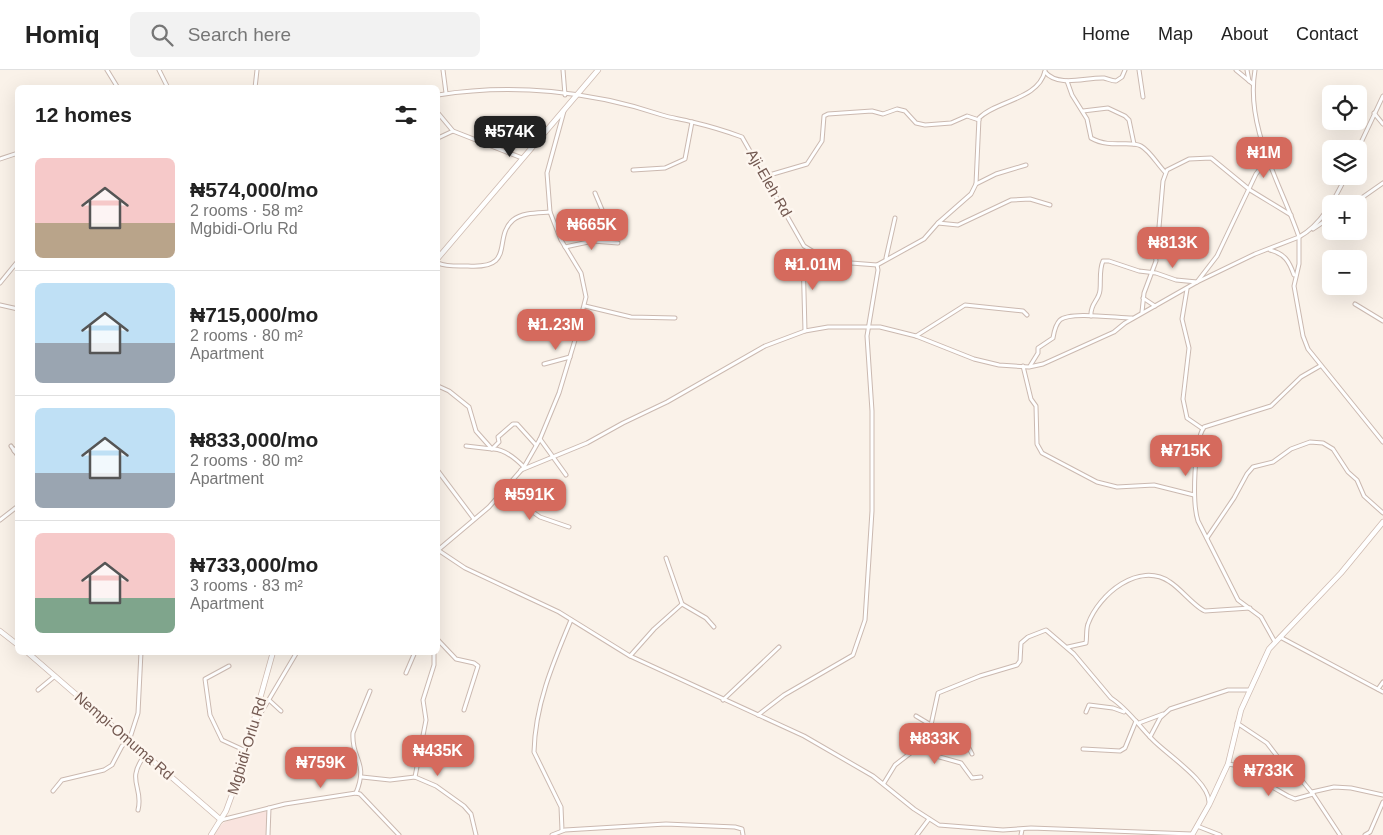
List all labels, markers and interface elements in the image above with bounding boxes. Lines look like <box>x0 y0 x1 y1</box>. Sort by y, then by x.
search box <box>130 12 480 57</box>
text: Homiq <box>25 21 100 48</box>
icon: search <box>148 21 176 49</box>
text: Search here <box>188 24 291 45</box>
text: Home <box>1082 24 1130 44</box>
text: Map <box>1158 24 1193 44</box>
text: About <box>1221 24 1268 44</box>
text: Contact <box>1296 24 1358 44</box>
map controls <box>1322 85 1367 295</box>
button: locate <box>1322 85 1367 130</box>
icon: filters <box>392 101 420 129</box>
text: 12 homes <box>35 103 132 126</box>
pin: ₦574K <box>475 116 545 158</box>
text: ₦574K <box>485 123 535 140</box>
pin: ₦1M <box>1240 136 1288 179</box>
button: layers <box>1322 140 1367 185</box>
text: ₦1M <box>1247 144 1281 161</box>
street label: Aji-Eleh Rd <box>743 146 796 219</box>
icon: home <box>75 178 135 238</box>
text: ₦574,000/mo <box>190 178 318 201</box>
button: + <box>1322 195 1367 240</box>
text: 2 rooms · 58 m² <box>190 202 303 219</box>
pin: ₦665K <box>557 208 627 251</box>
text: ₦665K <box>567 216 617 233</box>
text: Mgbidi-Orlu Rd <box>190 220 298 237</box>
pin: ₦813K <box>1138 226 1208 269</box>
text: ₦813K <box>1148 234 1198 251</box>
pin: ₦1.01M <box>772 248 854 291</box>
button: − <box>1322 250 1367 295</box>
text: ₦1.01M <box>785 256 841 273</box>
icon: home <box>75 303 135 363</box>
text: ₦715,000/mo <box>190 303 318 326</box>
pin: ₦1.23M <box>515 308 597 351</box>
text: ₦1.23M <box>528 316 584 333</box>
text: 2 rooms · 80 m² <box>190 327 303 344</box>
text: Apartment <box>190 345 264 362</box>
icon: home <box>75 428 135 488</box>
text: ₦833,000/mo <box>190 428 318 451</box>
pin: ₦715K <box>1151 434 1221 477</box>
text: ₦715K <box>1161 442 1211 459</box>
text: 2 rooms · 80 m² <box>190 452 303 469</box>
text: Apartment <box>190 470 264 487</box>
pin: ₦591K <box>495 478 565 521</box>
text: ₦591K <box>505 486 555 503</box>
icon: home <box>75 553 135 613</box>
text: ₦733,000/mo <box>190 553 318 576</box>
text: 3 rooms · 83 m² <box>190 577 303 594</box>
text: Apartment <box>190 595 264 612</box>
street label: Nempi-Omuma Rd <box>72 688 177 783</box>
street label: Mgbidi-Orlu Rd <box>224 695 269 797</box>
pin: ₦833K <box>900 722 970 765</box>
text: ₦833K <box>910 730 960 747</box>
pin: ₦435K <box>403 734 473 777</box>
text: ₦435K <box>413 742 463 759</box>
pin: ₦759K <box>286 746 356 789</box>
text: ₦759K <box>296 754 346 771</box>
pin: ₦733K <box>1234 754 1304 797</box>
text: ₦733K <box>1244 762 1294 779</box>

